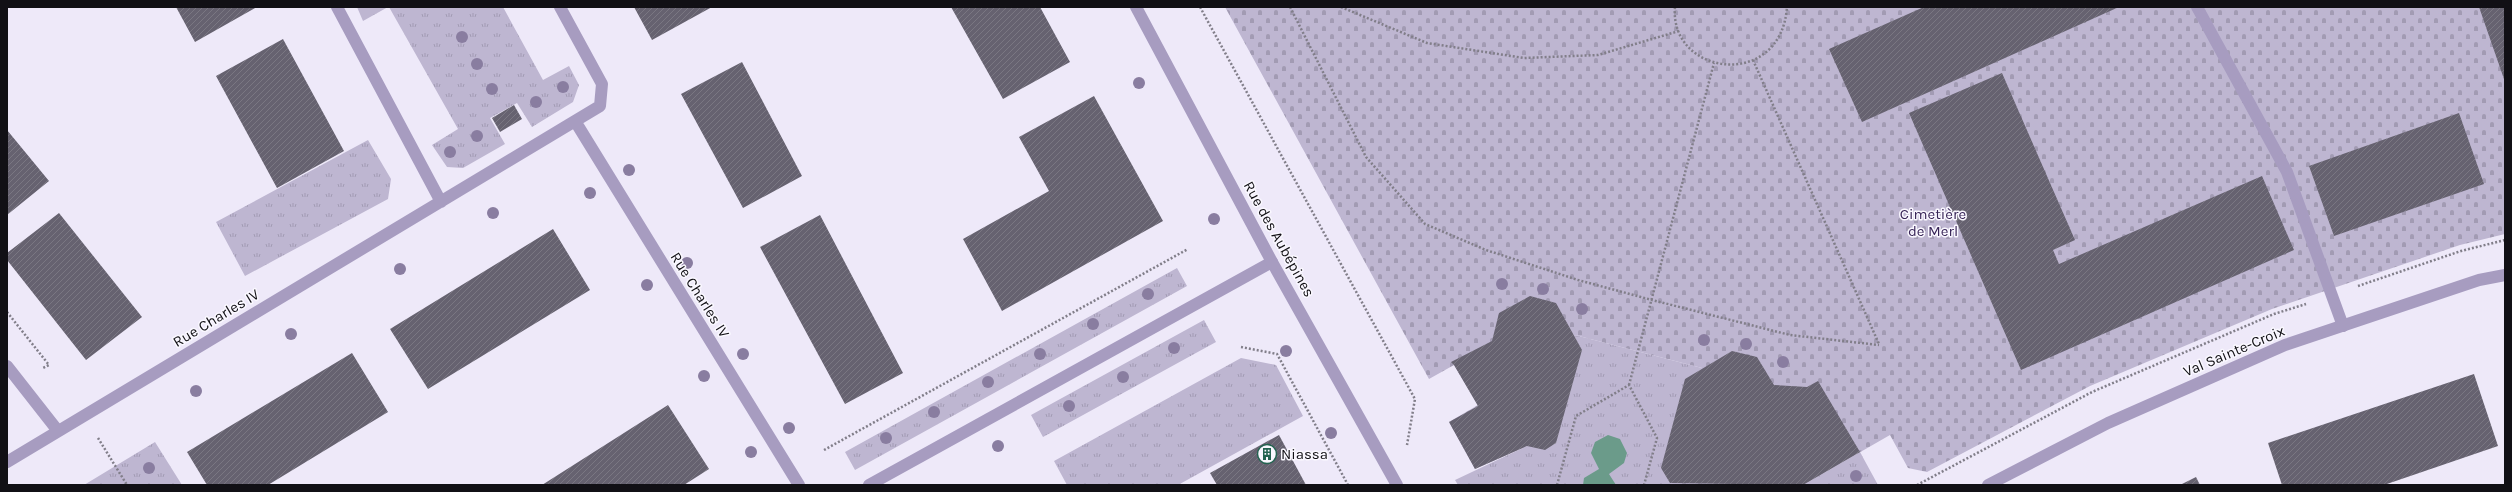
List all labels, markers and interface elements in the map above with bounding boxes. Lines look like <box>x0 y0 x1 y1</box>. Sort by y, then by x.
street label: Rue des Aubépines <box>1240 178 1318 300</box>
park label: Cimetière de Merl <box>1900 205 1966 240</box>
street label: Rue Charles IV <box>667 249 734 342</box>
street label: Rue Charles IV <box>170 285 263 351</box>
street label: Val Sainte-Croix <box>2181 321 2288 380</box>
building icon: Niassa <box>1256 443 1278 465</box>
place label: Niassa <box>1281 445 1328 463</box>

